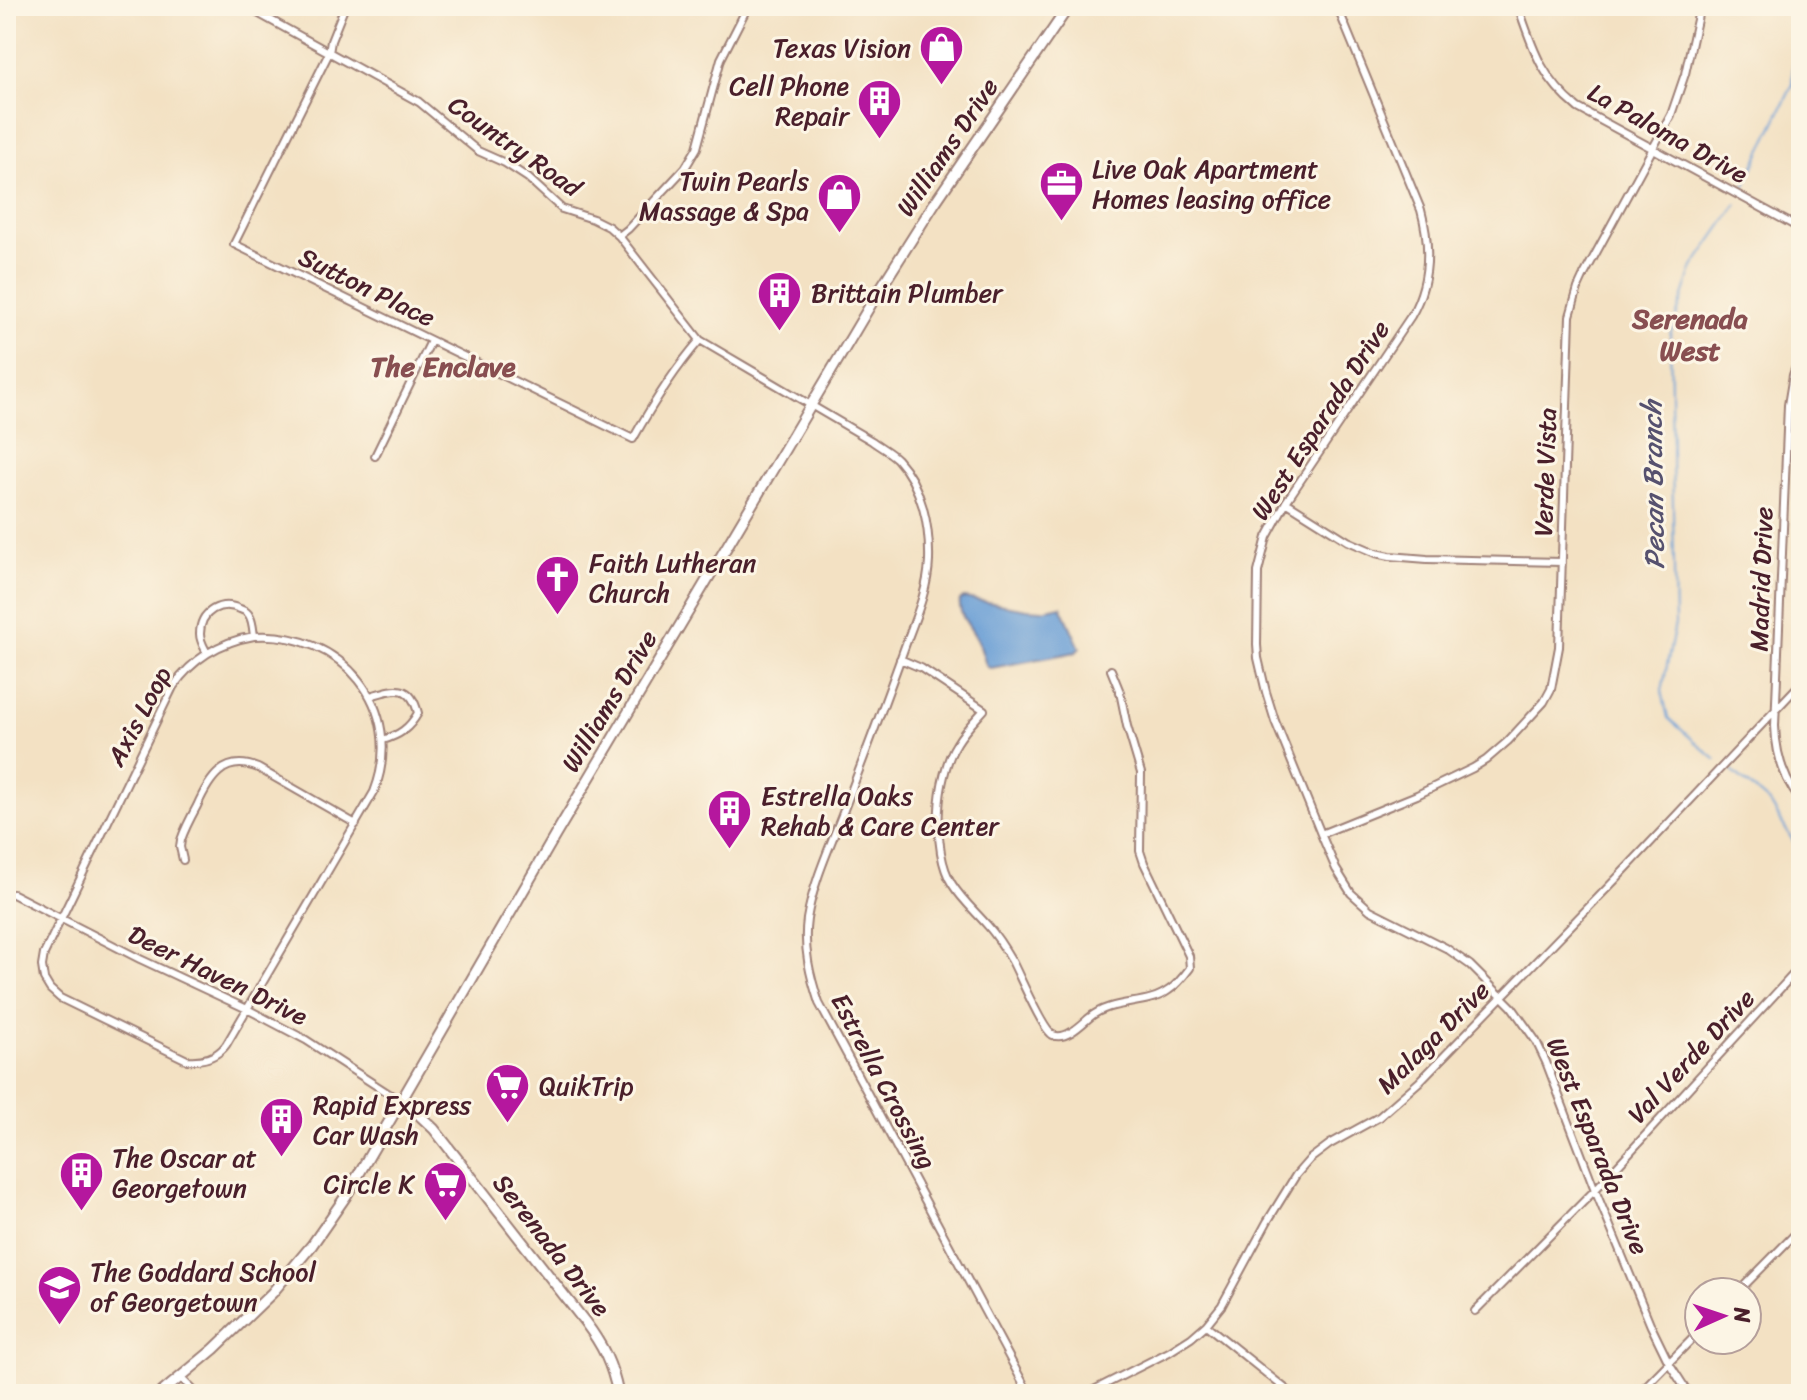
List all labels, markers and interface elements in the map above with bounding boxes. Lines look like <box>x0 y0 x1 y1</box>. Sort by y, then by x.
shop icon: Texas Vision <box>918 24 966 87</box>
place label: Texas Vision <box>773 25 911 71</box>
place label: Cell Phone Repair <box>729 63 850 139</box>
street label: Williams Drive <box>883 68 1011 226</box>
street label: La Paloma Drive <box>1579 70 1757 197</box>
building icon: Cell Phone Repair <box>856 77 904 140</box>
street label: Country Road <box>438 83 594 211</box>
place label: Live Oak Apartment Homes leasing office <box>1092 146 1331 222</box>
place label: Twin Pearls Massage & Spa <box>639 158 809 234</box>
office icon: Live Oak Apartment Homes leasing office <box>1037 160 1085 223</box>
shop icon: Twin Pearls Massage & Spa <box>816 172 864 235</box>
street label: Sutton Place <box>290 234 444 340</box>
building icon: Brittain Plumber <box>756 269 804 332</box>
place label: Brittain Plumber <box>811 270 1004 316</box>
district label: Serenada West <box>1631 294 1748 375</box>
street label: West Esparada Drive <box>1238 310 1402 530</box>
district label: The Enclave <box>370 342 516 391</box>
water label: Pecan Branch <box>1627 398 1679 570</box>
street label: Verde Vista <box>1520 407 1570 537</box>
street label: Madrid Drive <box>1735 506 1787 652</box>
place label: Faith Lutheran Church <box>589 540 756 616</box>
church icon: Faith Lutheran Church <box>534 554 582 617</box>
street label: Williams Drive <box>548 621 670 781</box>
street label: Axis Loop <box>93 657 185 775</box>
place label: Estrella Oaks Rehab & Care Center <box>761 773 1000 849</box>
building icon: Estrella Oaks Rehab & Care Center <box>706 787 754 850</box>
street label: Deer Haven Drive <box>120 911 316 1039</box>
street label: Malaga Drive <box>1365 969 1501 1105</box>
street label: Val Verde Drive <box>1615 977 1767 1135</box>
street label: Estrella Crossing <box>818 984 950 1178</box>
street label: West Esparada Drive <box>1533 1030 1663 1262</box>
supermarket icon: QuikTrip <box>484 1062 532 1125</box>
place label: QuikTrip <box>539 1063 634 1109</box>
place label: Rapid Express Car Wash <box>313 1082 472 1158</box>
building icon: Rapid Express Car Wash <box>258 1096 306 1159</box>
place label: The Oscar at Georgetown <box>112 1135 257 1211</box>
building icon: The Oscar at Georgetown <box>57 1149 105 1212</box>
supermarket icon: Circle K <box>421 1160 469 1223</box>
place label: Circle K <box>324 1161 415 1207</box>
street label: Serenada Drive <box>481 1163 623 1327</box>
place label: The Goddard School of Georgetown <box>90 1249 317 1325</box>
school or university icon: The Goddard School of Georgetown <box>35 1263 83 1326</box>
north arrow <box>1683 1276 1763 1356</box>
text: N <box>1723 1305 1762 1324</box>

